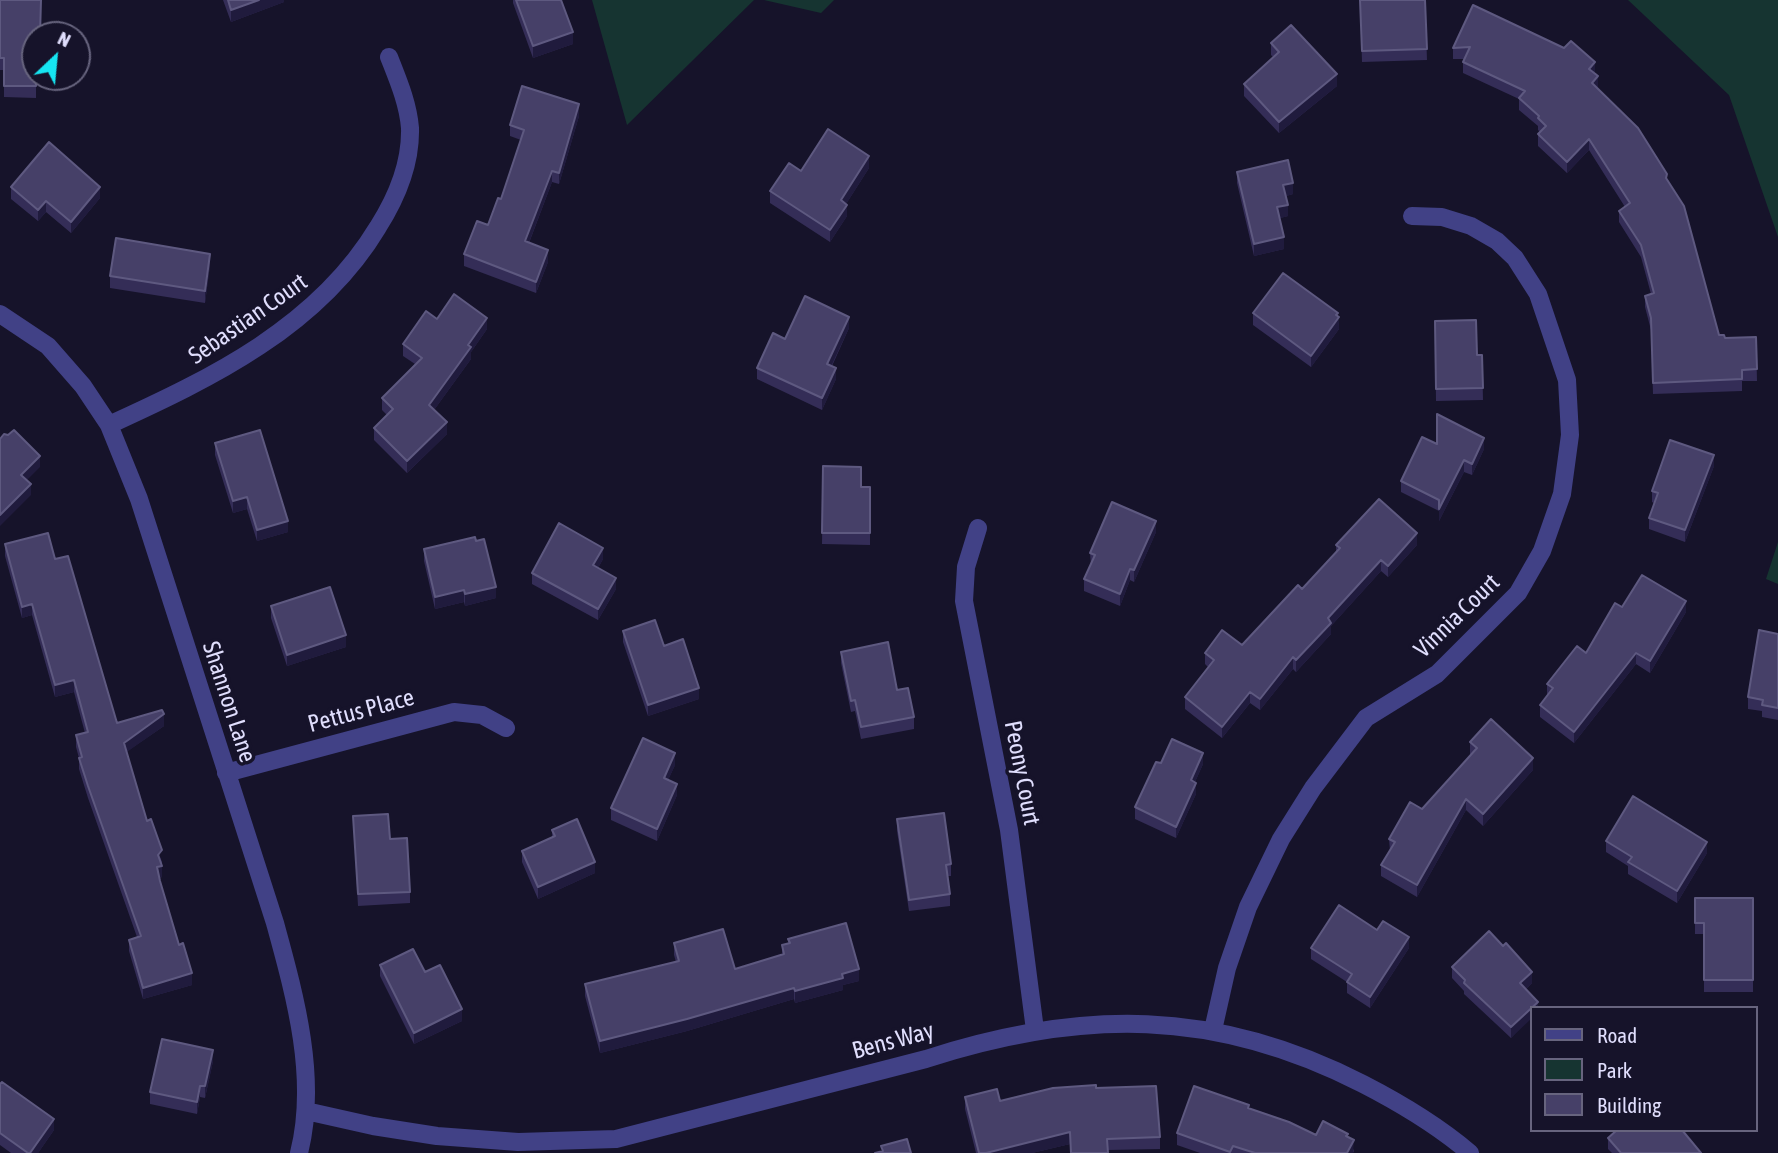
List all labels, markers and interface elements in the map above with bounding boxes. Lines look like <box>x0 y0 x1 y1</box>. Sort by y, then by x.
north arrow <box>21 21 91 91</box>
text: N <box>54 27 74 51</box>
street label: Sebastian Court <box>183 268 313 370</box>
street label: Vinnia Court <box>1408 568 1506 664</box>
street label: Shannon Lane <box>196 638 262 766</box>
street label: Pettus Place <box>305 683 417 739</box>
street label: Peony Court <box>998 718 1046 828</box>
legend <box>1530 1006 1757 1132</box>
street label: Bens Way <box>849 1016 937 1066</box>
text: Road <box>1597 1023 1637 1047</box>
text: Park <box>1597 1058 1632 1082</box>
text: Building <box>1597 1093 1661 1117</box>

